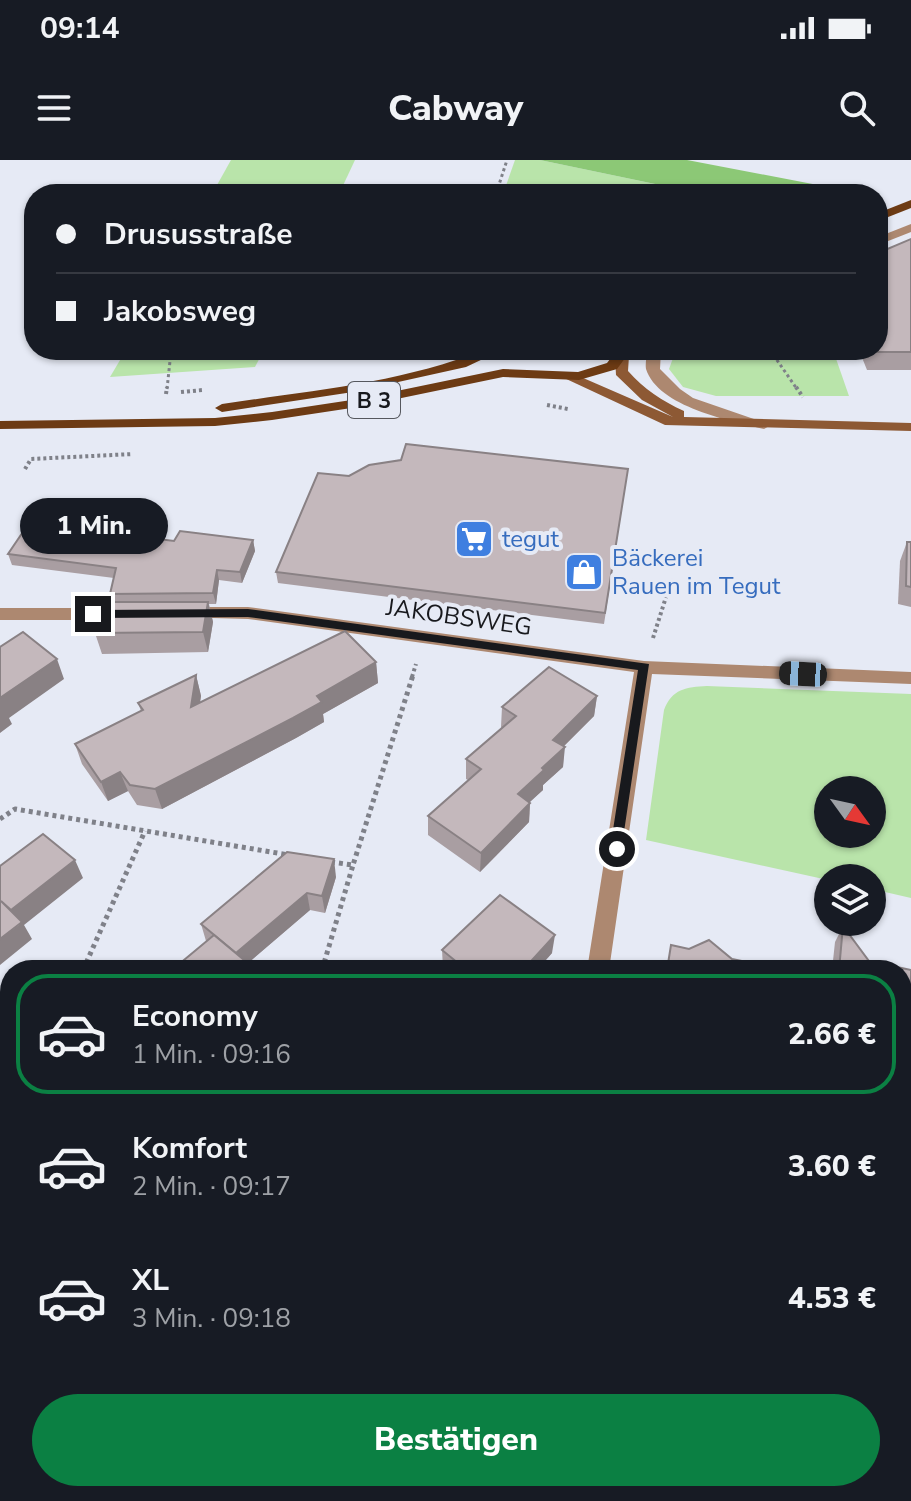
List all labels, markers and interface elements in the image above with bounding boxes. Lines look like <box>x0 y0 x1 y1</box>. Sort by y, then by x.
text: 09:14 <box>40 8 119 49</box>
text: Cabway <box>388 84 523 133</box>
icon: menu <box>32 86 76 130</box>
icon: search <box>835 86 879 130</box>
text: Drususstraße <box>104 214 293 255</box>
text: Jakobsweg <box>104 291 256 332</box>
road number: B 3 <box>348 382 400 418</box>
callout: 1 Min. <box>19 498 167 554</box>
text: 1 Min. <box>57 508 131 543</box>
supermarket icon: tegut <box>453 518 495 560</box>
place label: tegut <box>502 523 560 555</box>
place label: Bäckerei Rauen im Tegut <box>612 542 781 602</box>
shop icon: Bäckerei Rauen im Tegut <box>563 551 605 593</box>
street label: JAKOBSWEG <box>383 591 534 643</box>
route end <box>75 596 111 632</box>
car <box>778 661 828 687</box>
north arrow <box>814 776 886 848</box>
map controls <box>814 776 886 936</box>
route start <box>599 831 635 867</box>
button: layers <box>814 864 886 936</box>
text: Economy <box>132 996 258 1037</box>
icon: car <box>36 998 108 1070</box>
text: 2.66 € <box>788 1014 876 1055</box>
text: 1 Min. · 09:16 <box>132 1037 291 1072</box>
text: Komfort <box>132 1128 247 1169</box>
icon: car <box>36 1130 108 1202</box>
text: 3.60 € <box>788 1146 876 1187</box>
text: 2 Min. · 09:17 <box>132 1169 291 1204</box>
text: XL <box>132 1260 169 1301</box>
icon: car <box>36 1262 108 1334</box>
text: 4.53 € <box>788 1278 876 1319</box>
text: 3 Min. · 09:18 <box>132 1301 291 1336</box>
button: Bestätigen <box>32 1394 880 1486</box>

